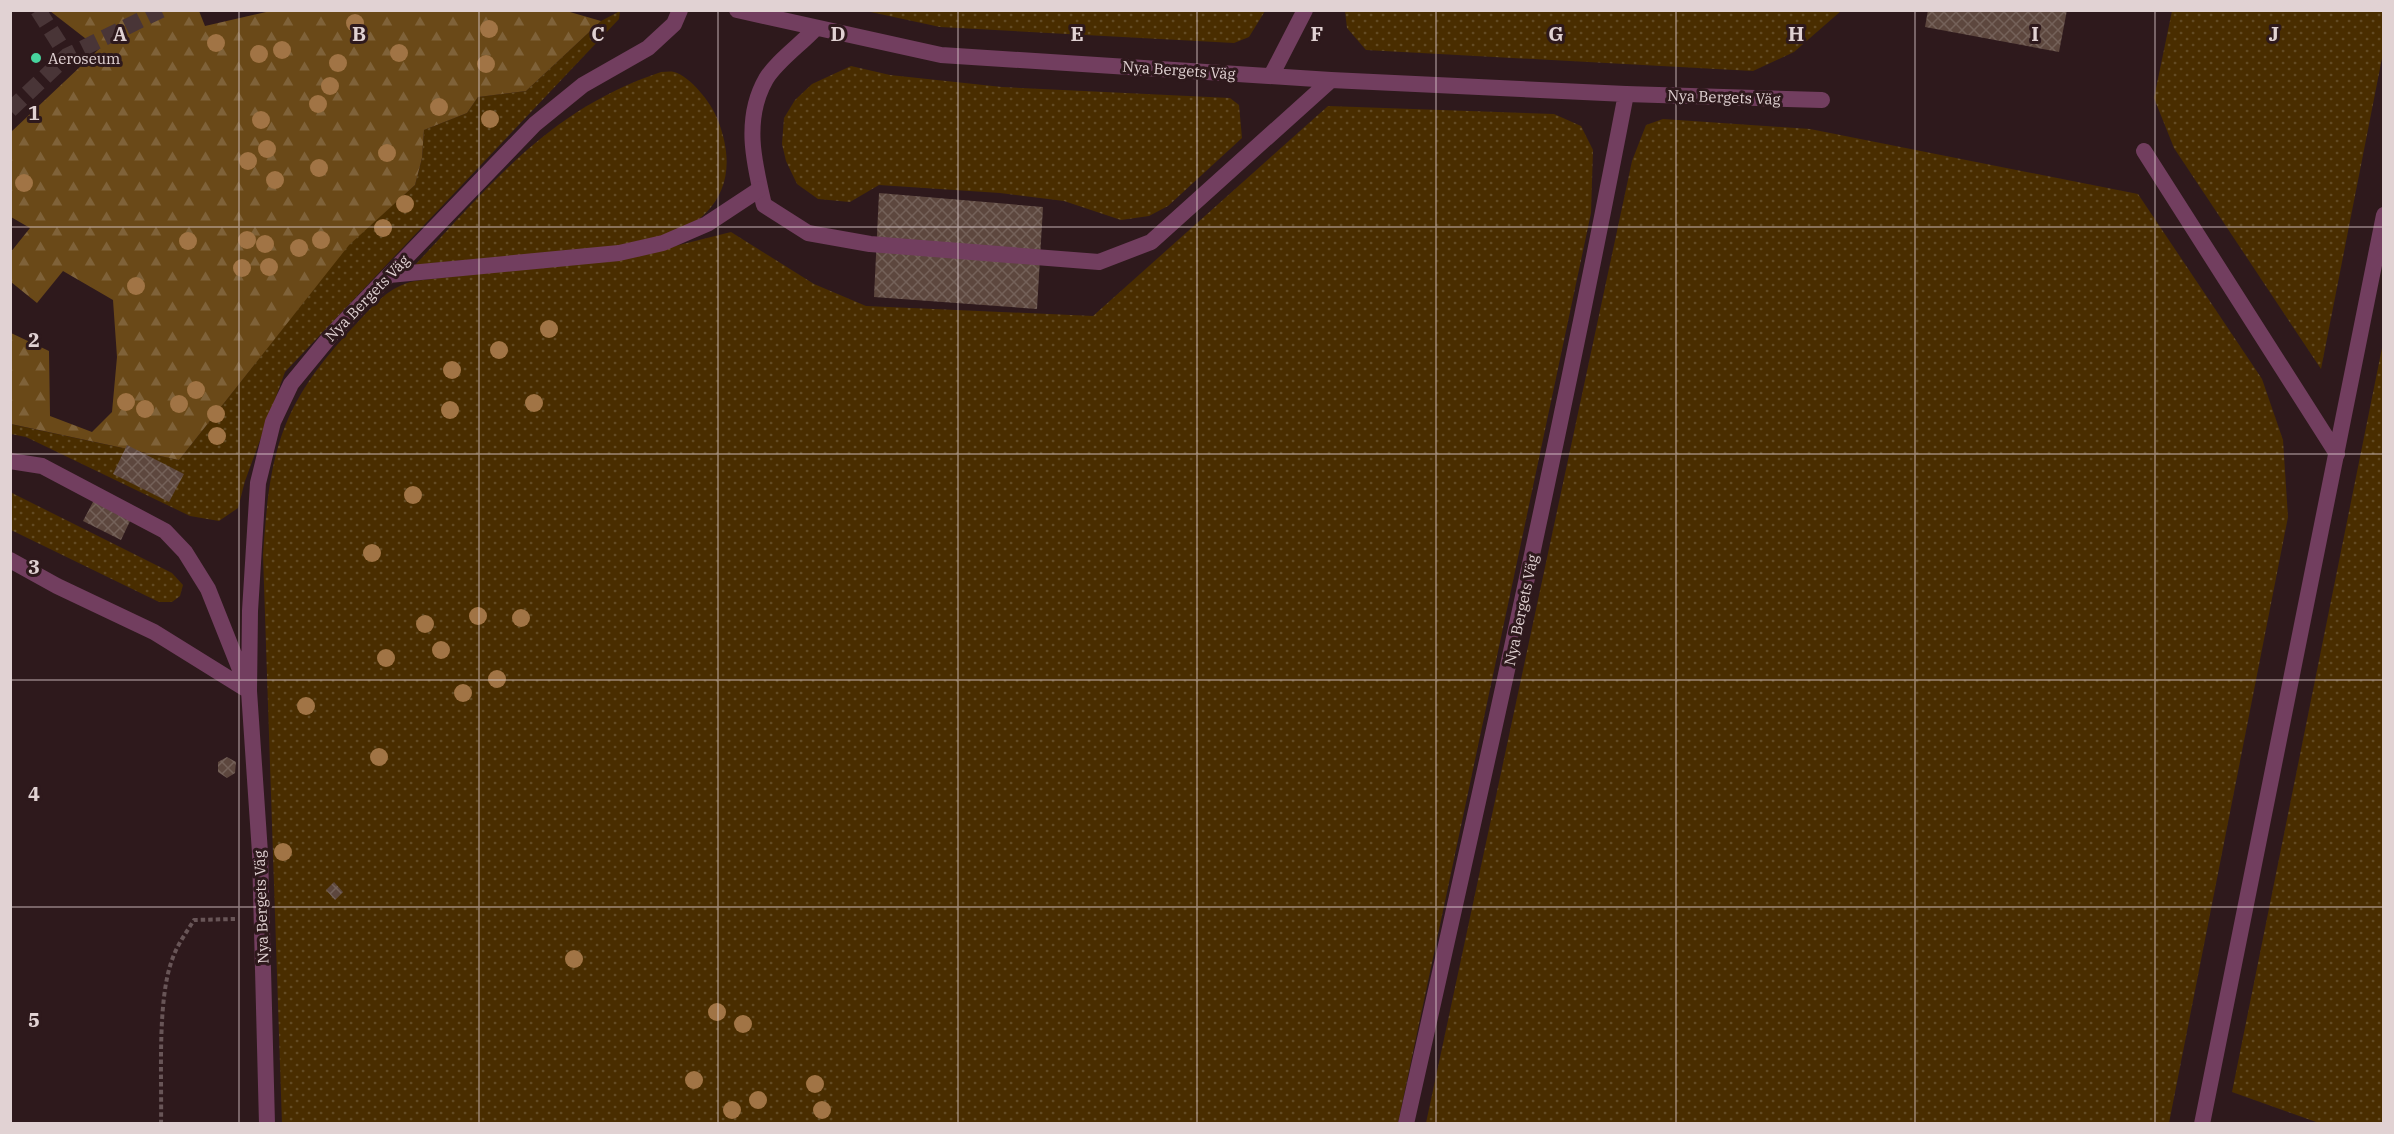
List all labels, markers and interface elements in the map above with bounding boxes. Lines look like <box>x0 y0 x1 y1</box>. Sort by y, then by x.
text: A <box>113 20 127 47</box>
text: B <box>352 20 366 47</box>
text: C <box>591 20 605 47</box>
text: D <box>830 20 846 47</box>
text: E <box>1070 20 1084 47</box>
text: F <box>1311 20 1323 47</box>
text: G <box>1548 20 1564 47</box>
text: H <box>1788 20 1804 47</box>
text: I <box>2031 20 2039 47</box>
text: J <box>2269 20 2279 47</box>
place label: Aeroseum <box>48 49 120 68</box>
marker: Aeroseum <box>29 51 43 65</box>
street label: Nya Bergets Väg <box>1122 57 1236 83</box>
street label: Nya Bergets Väg <box>1667 86 1781 108</box>
text: 1 <box>28 99 40 126</box>
street label: Nya Bergets Väg <box>321 251 413 345</box>
text: 2 <box>28 326 40 353</box>
text: 3 <box>28 553 40 580</box>
street label: Nya Bergets Väg <box>1500 553 1542 667</box>
text: 4 <box>28 780 40 807</box>
street label: Nya Bergets Väg <box>250 850 272 964</box>
text: 5 <box>28 1006 40 1033</box>

